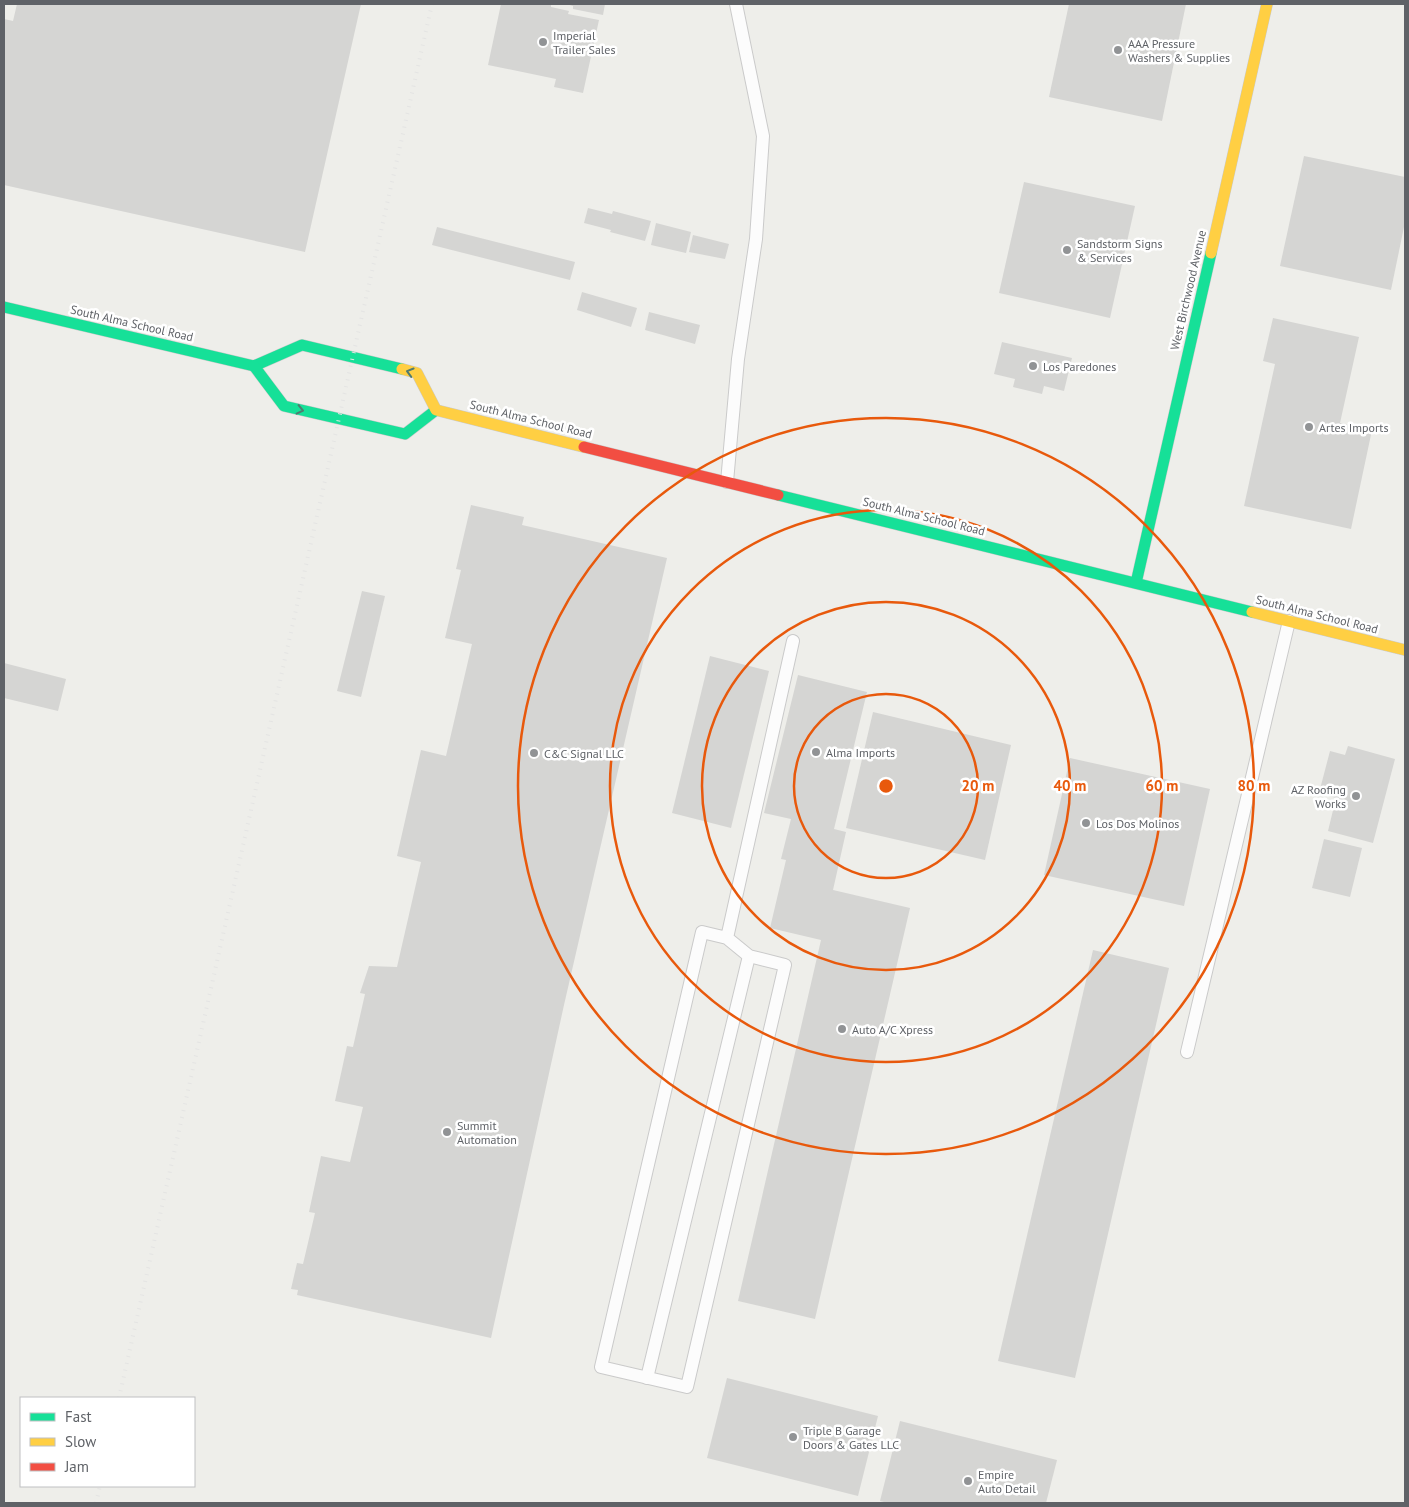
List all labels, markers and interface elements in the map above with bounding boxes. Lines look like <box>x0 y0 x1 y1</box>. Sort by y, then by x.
place label: Imperial Trailer Sales <box>553 28 616 57</box>
marker: Imperial Trailer Sales <box>537 36 549 48</box>
place label: AAA Pressure Washers & Supplies <box>1128 36 1230 65</box>
marker: AAA Pressure Washers & Supplies <box>1112 44 1124 56</box>
street label: West Birchwood Avenue <box>1167 229 1209 351</box>
place label: Sandstorm Signs & Services <box>1077 236 1162 265</box>
marker: Sandstorm Signs & Services <box>1061 244 1073 256</box>
street label: South Alma School Road <box>69 302 195 344</box>
place label: Los Paredones <box>1043 359 1116 374</box>
marker: Los Paredones <box>1027 360 1039 372</box>
one-way arrow <box>406 367 414 377</box>
street label: South Alma School Road <box>468 397 594 441</box>
one-way arrow <box>295 404 304 415</box>
place label: Artes Imports <box>1319 420 1388 435</box>
marker: Artes Imports <box>1303 421 1315 433</box>
street label: South Alma School Road <box>861 494 987 538</box>
street label: South Alma School Road <box>1254 592 1380 636</box>
place label: Alma Imports <box>826 745 895 760</box>
place label: C&C Signal LLC <box>544 746 624 761</box>
marker: Alma Imports <box>810 746 822 758</box>
marker: C&C Signal LLC <box>528 747 540 759</box>
text: 20 m <box>962 776 994 795</box>
text: 40 m <box>1054 776 1086 795</box>
text: 60 m <box>1146 776 1178 795</box>
text: 80 m <box>1238 776 1270 795</box>
centre of rings <box>877 777 895 795</box>
place label: AZ Roofing Works <box>1291 782 1346 811</box>
marker: AZ Roofing Works <box>1350 790 1362 802</box>
place label: Los Dos Molinos <box>1096 816 1179 831</box>
marker: Los Dos Molinos <box>1080 817 1092 829</box>
place label: Auto A/C Xpress <box>852 1022 933 1037</box>
marker: Auto A/C Xpress <box>836 1023 848 1035</box>
place label: Summit Automation <box>457 1118 517 1147</box>
marker: Summit Automation <box>441 1126 453 1138</box>
legend <box>20 1397 195 1487</box>
text: Fast <box>65 1407 92 1426</box>
place label: Triple B Garage Doors & Gates LLC <box>803 1423 899 1452</box>
marker: Triple B Garage Doors & Gates LLC <box>787 1431 799 1443</box>
text: Slow <box>65 1432 96 1451</box>
text: Jam <box>64 1457 89 1476</box>
place label: Empire Auto Detail <box>978 1467 1036 1496</box>
marker: Empire Auto Detail <box>962 1475 974 1487</box>

